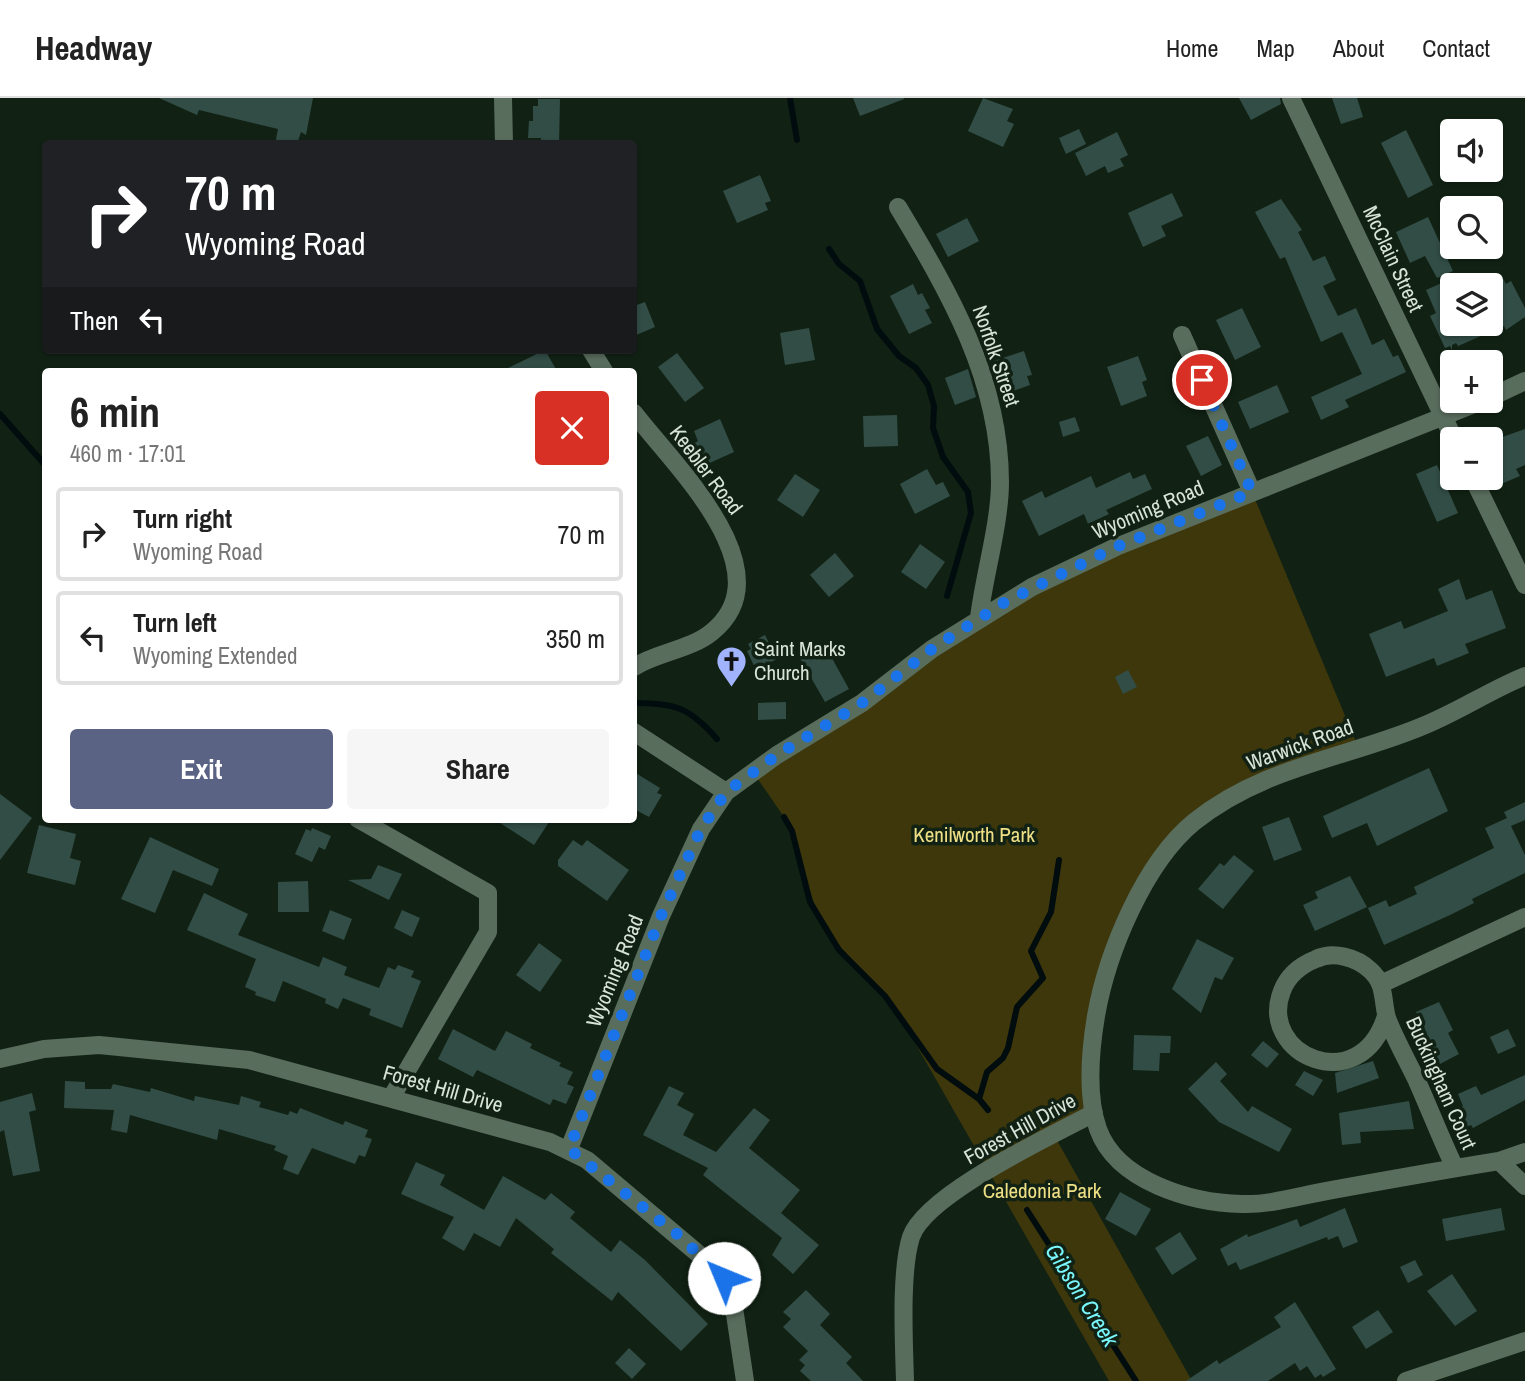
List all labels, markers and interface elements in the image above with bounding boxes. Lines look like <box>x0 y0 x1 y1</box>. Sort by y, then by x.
text: Headway <box>35 26 152 70</box>
text: Home <box>1166 32 1218 64</box>
text: Map <box>1256 32 1295 64</box>
text: About <box>1333 32 1384 64</box>
text: Contact <box>1422 32 1490 64</box>
map controls <box>1440 119 1503 490</box>
button: sound <box>1440 119 1503 182</box>
text: 70 m <box>185 159 277 225</box>
icon: right <box>70 168 161 259</box>
button: search <box>1440 196 1503 259</box>
street label: McClain Street <box>1356 201 1431 317</box>
text: Wyoming Road <box>185 222 366 265</box>
button: layers <box>1440 273 1503 336</box>
icon: left <box>133 301 171 339</box>
street label: Norfolk Street <box>966 301 1027 411</box>
text: Then <box>70 303 119 338</box>
pin <box>1172 350 1232 410</box>
button: + <box>1440 350 1503 413</box>
icon: arrive <box>1183 361 1221 399</box>
text: 6 min <box>70 384 160 440</box>
button: close <box>535 391 609 465</box>
street label: Keebler Road <box>663 419 750 520</box>
button: − <box>1440 427 1503 490</box>
text: 460 m · 17:01 <box>70 438 185 469</box>
street label: Wyoming Road <box>1088 473 1208 546</box>
text: Turn right <box>133 501 232 536</box>
icon: right <box>74 515 112 553</box>
text: 70 m <box>558 517 605 552</box>
text: Wyoming Road <box>133 536 263 567</box>
text: Turn left <box>133 605 217 640</box>
icon: left <box>74 619 112 657</box>
text: 350 m <box>546 621 605 656</box>
place label: Saint Marks Church <box>754 634 846 687</box>
text: Wyoming Extended <box>133 640 297 671</box>
church icon: Saint Marks Church <box>714 644 748 688</box>
street label: Warwick Road <box>1243 712 1357 777</box>
button: Exit <box>70 729 333 809</box>
button: Share <box>347 729 609 809</box>
park label: Kenilworth Park <box>913 820 1035 849</box>
street label: Wyoming Road <box>579 910 650 1031</box>
street label: Buckingham Court <box>1399 1012 1484 1154</box>
street label: Forest Hill Drive <box>380 1058 507 1119</box>
street label: Forest Hill Drive <box>959 1086 1081 1171</box>
park label: Caledonia Park <box>983 1176 1102 1205</box>
water label: Gibson Creek <box>1038 1237 1127 1354</box>
position arrow <box>687 1241 761 1315</box>

